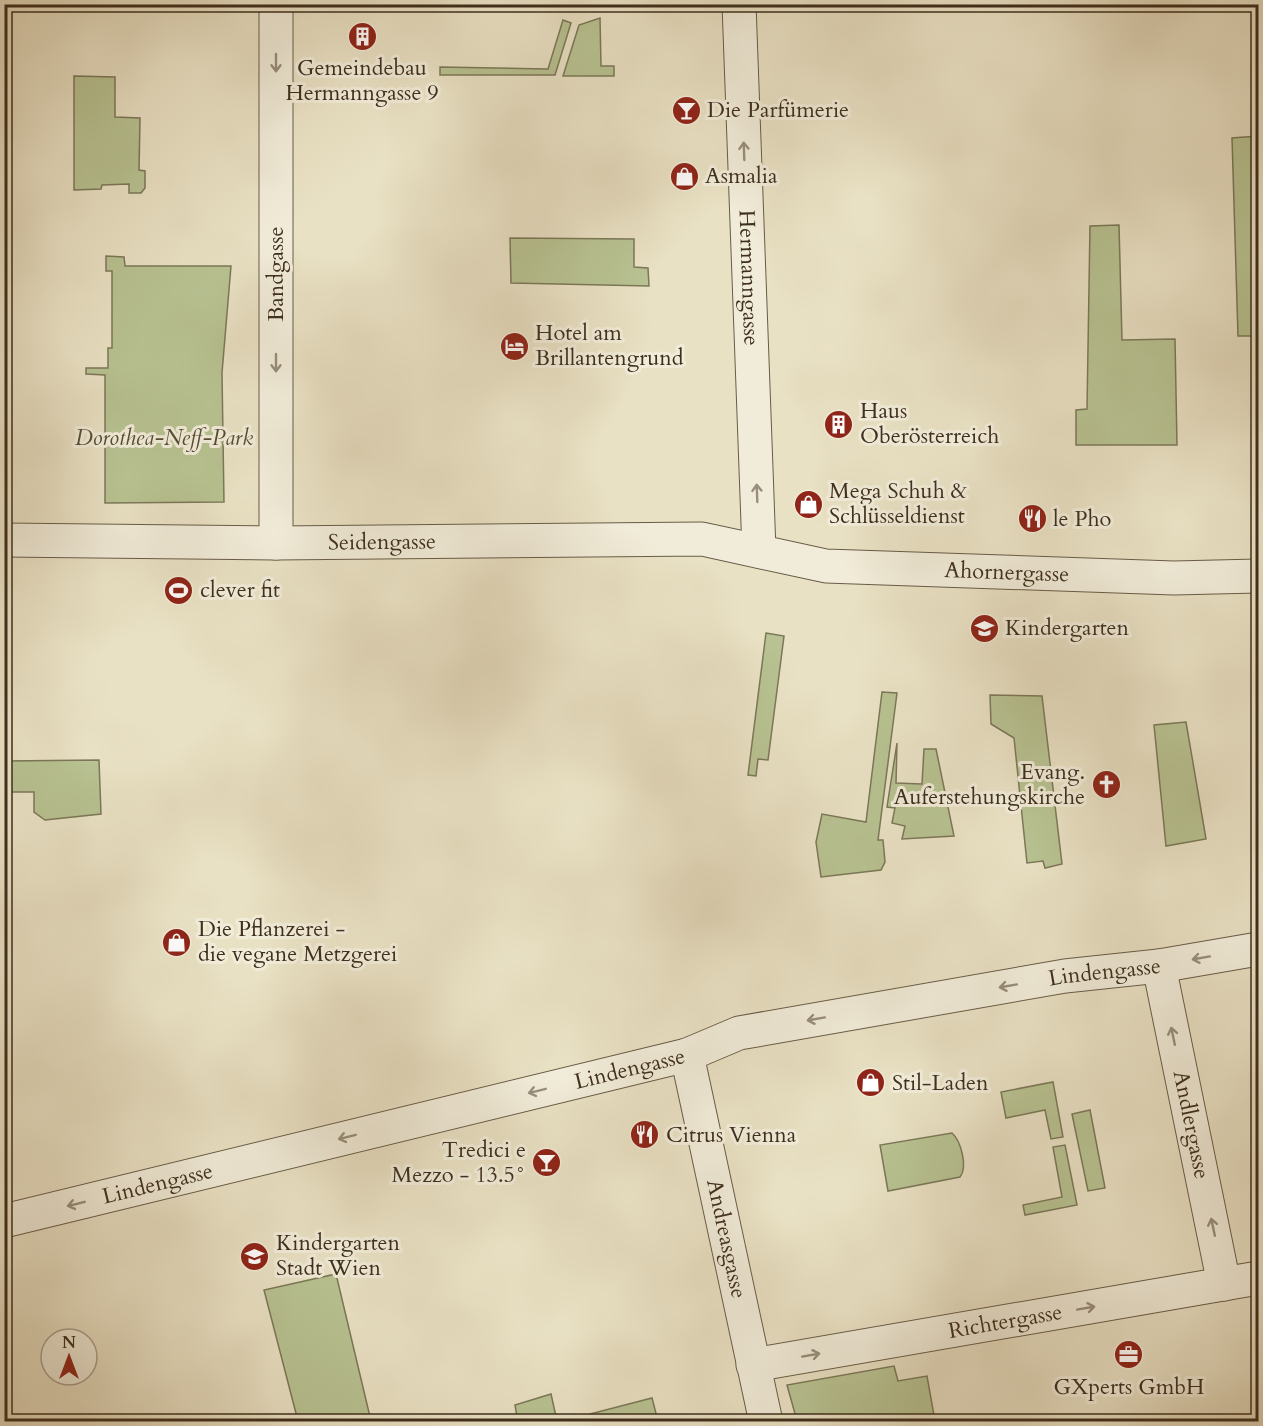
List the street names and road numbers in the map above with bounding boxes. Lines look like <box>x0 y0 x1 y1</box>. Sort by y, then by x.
street label: Hermanngasse <box>732 209 766 346</box>
street label: Bandgasse <box>261 226 291 322</box>
street label: Seidengasse <box>328 526 436 558</box>
street label: Ahornergasse <box>944 555 1070 589</box>
street label: Lindengasse <box>1046 951 1162 994</box>
street label: Lindengasse <box>571 1041 688 1097</box>
street label: Andlergasse <box>1166 1068 1217 1182</box>
street label: Lindengasse <box>99 1156 216 1212</box>
street label: Andreasgasse <box>699 1176 754 1301</box>
street label: Richtergasse <box>946 1297 1065 1346</box>

